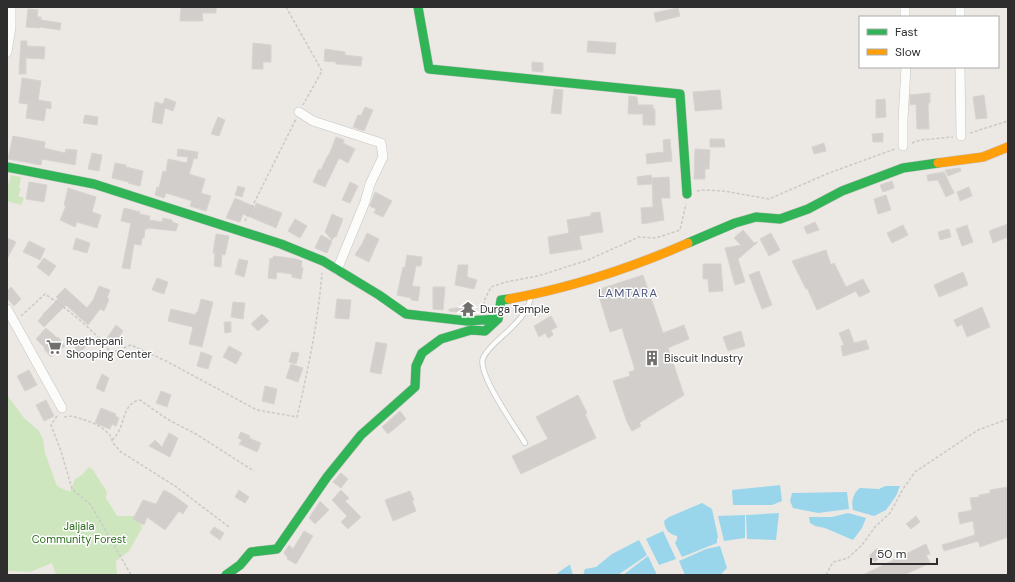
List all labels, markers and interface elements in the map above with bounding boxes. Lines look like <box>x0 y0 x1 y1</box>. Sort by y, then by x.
legend <box>859 16 999 68</box>
text: Fast <box>895 24 918 40</box>
text: Slow <box>895 44 921 60</box>
district label: LAMTARA <box>598 285 658 301</box>
temple icon: Durga Temple <box>459 300 477 318</box>
place label: Durga Temple <box>480 302 550 316</box>
place label: Reethepani Shooping Center <box>66 334 152 361</box>
supermarket icon: Reethepani Shooping Center <box>45 338 63 356</box>
building icon: Biscuit Industry <box>643 349 661 367</box>
place label: Biscuit Industry <box>664 351 743 365</box>
park label: Jaljala Community Forest <box>32 519 126 546</box>
scale bar <box>871 540 937 566</box>
text: 50 m <box>877 546 906 562</box>

